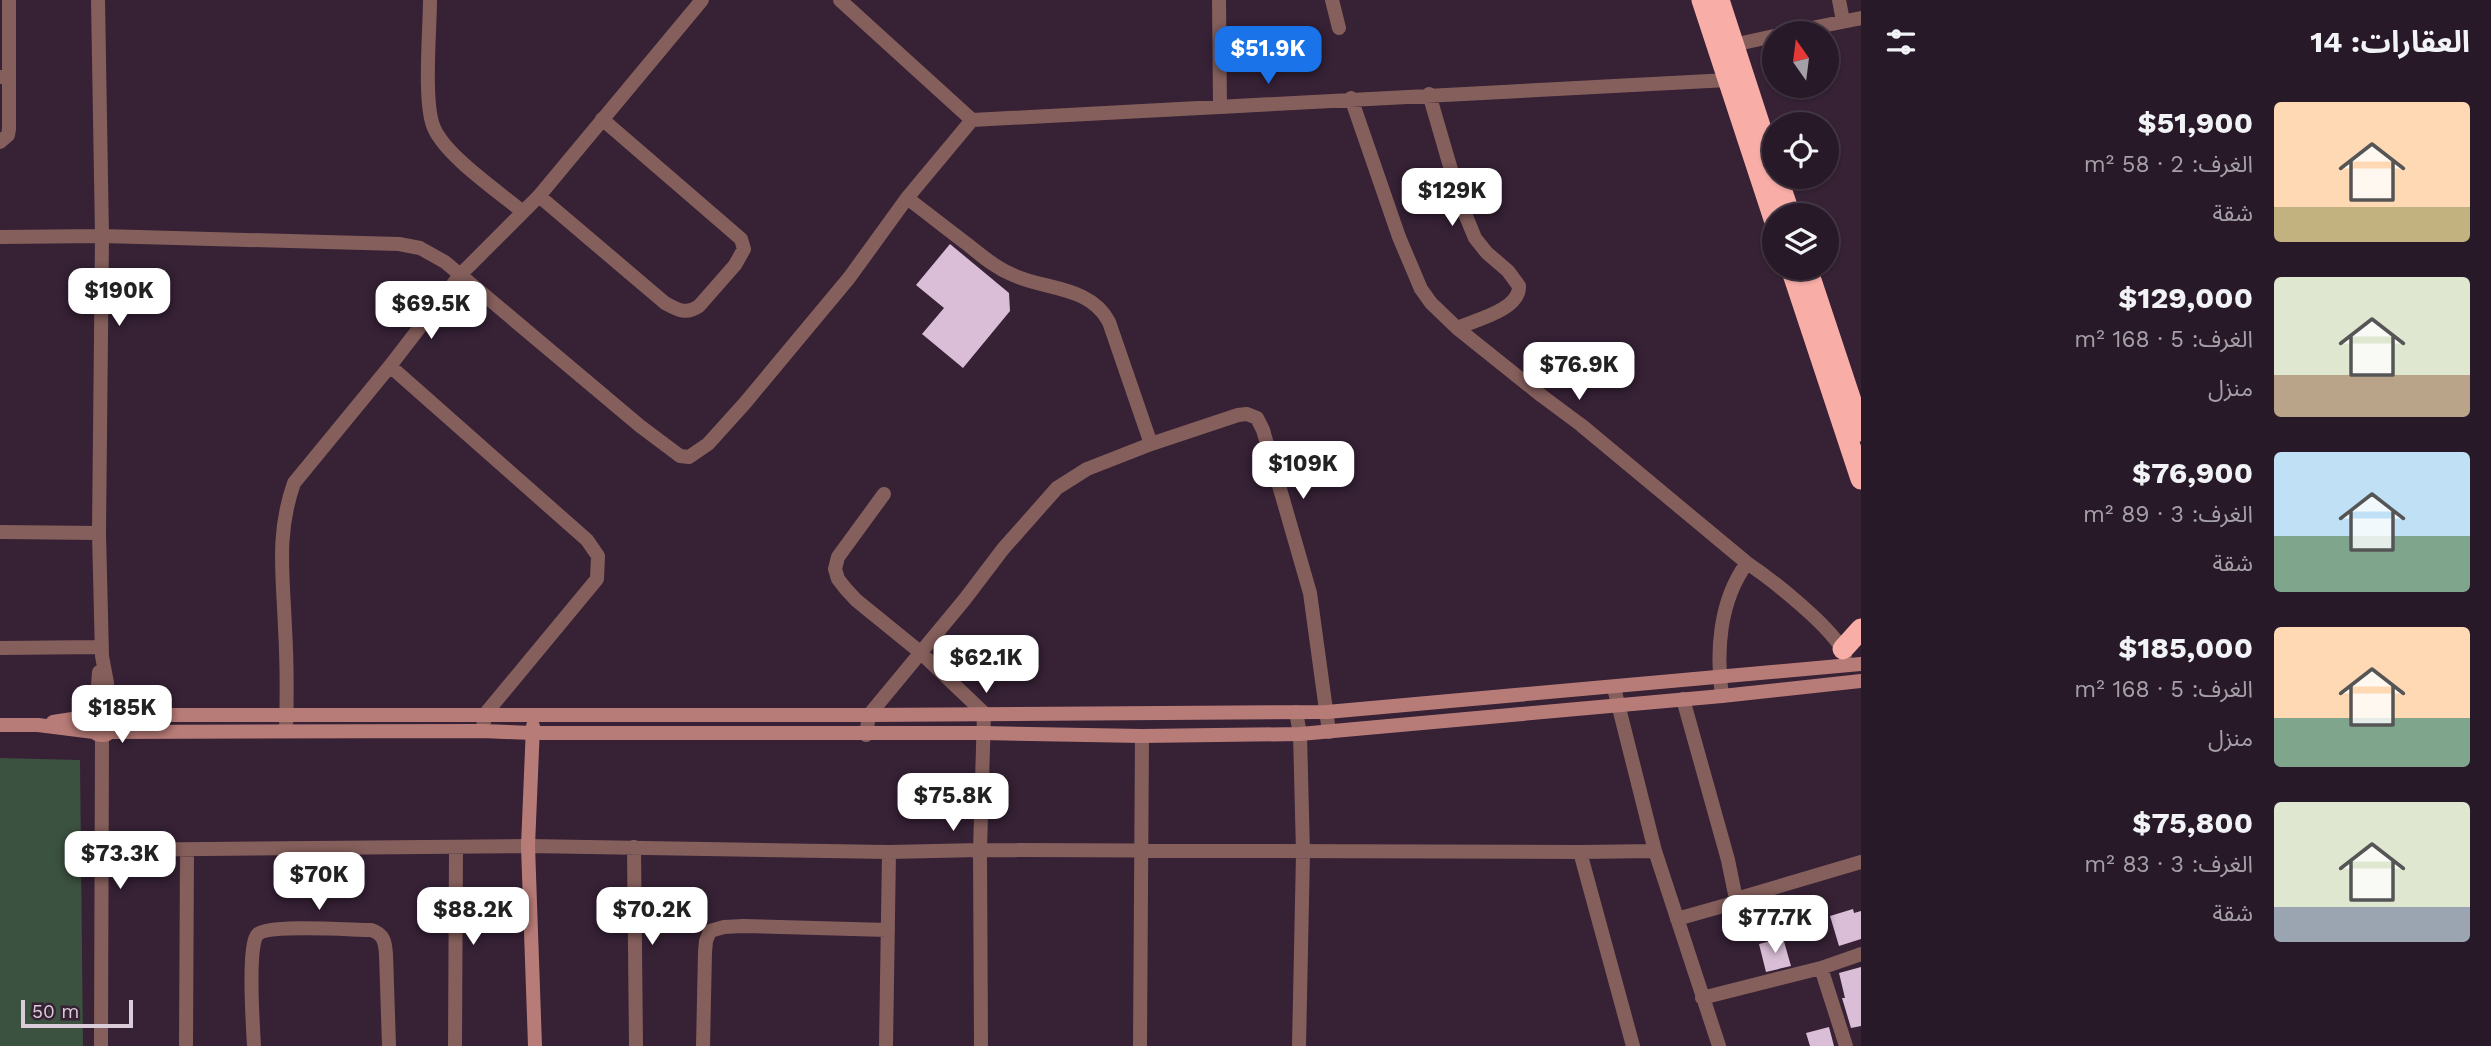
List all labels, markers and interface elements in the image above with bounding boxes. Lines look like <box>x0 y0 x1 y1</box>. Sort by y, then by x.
north arrow <box>1762 21 1839 98</box>
map controls <box>1762 21 1839 280</box>
icon: filters <box>1882 23 1920 61</box>
text: العقارات: 14 <box>2310 24 2470 59</box>
pin: $51.9K <box>1211 27 1325 86</box>
text: $51.9K <box>1231 35 1305 62</box>
text: $51,900 <box>2138 105 2253 140</box>
button: locate <box>1762 112 1839 189</box>
icon: home <box>2330 130 2414 214</box>
text: الغرف: 2 · 58 m² <box>2084 151 2253 178</box>
pin: $129K <box>1403 168 1501 228</box>
text: $129K <box>1418 177 1486 204</box>
text: شقة <box>2212 200 2253 227</box>
button: layers <box>1762 203 1839 280</box>
pin: $190K <box>70 268 168 328</box>
text: $190K <box>84 277 154 304</box>
text: $129,000 <box>2118 280 2253 315</box>
pin: $69.5K <box>374 282 488 341</box>
text: $69.5K <box>392 290 470 317</box>
icon: home <box>2330 305 2414 389</box>
text: الغرف: 5 · 168 m² <box>2074 326 2253 353</box>
pin: $76.9K <box>1522 342 1636 402</box>
text: $76.9K <box>1539 351 1619 378</box>
text: منزل <box>2208 375 2253 402</box>
pin: $109K <box>1254 442 1352 501</box>
text: $109K <box>1268 450 1338 477</box>
text: $76,900 <box>2132 455 2253 490</box>
icon: home <box>2330 480 2414 564</box>
text: الغرف: 3 · 89 m² <box>2083 501 2253 528</box>
text: شقة <box>2212 550 2253 577</box>
text: $185,000 <box>2118 630 2253 665</box>
pin: $62.1K <box>929 636 1043 695</box>
text: $62.1K <box>950 644 1022 671</box>
icon: home <box>2330 655 2414 739</box>
text: الغرف: 5 · 168 m² <box>2074 676 2253 703</box>
pin: $185K <box>73 686 171 745</box>
text: $185K <box>88 694 156 721</box>
text: منزل <box>2208 725 2253 752</box>
pin: $75.8K <box>896 774 1010 833</box>
text: $75.8K <box>914 782 992 809</box>
text: $75,800 <box>2132 805 2253 840</box>
icon: home <box>2330 830 2414 914</box>
pin: $73.3K <box>63 832 177 891</box>
text: $73.3K <box>81 840 159 867</box>
text: الغرف: 3 · 83 m² <box>2084 851 2253 878</box>
pin: $70K <box>278 852 360 912</box>
text: $70K <box>290 861 348 888</box>
pin: $88.2K <box>416 888 530 947</box>
pin: $70.2K <box>595 888 709 947</box>
pin: $77.7K <box>1718 895 1832 955</box>
text: $88.2K <box>433 896 513 923</box>
text: $70.2K <box>612 896 692 923</box>
text: شقة <box>2212 900 2253 927</box>
text: $77.7K <box>1738 904 1812 931</box>
scale bar <box>21 997 133 1029</box>
text: 50 m <box>32 1000 79 1023</box>

